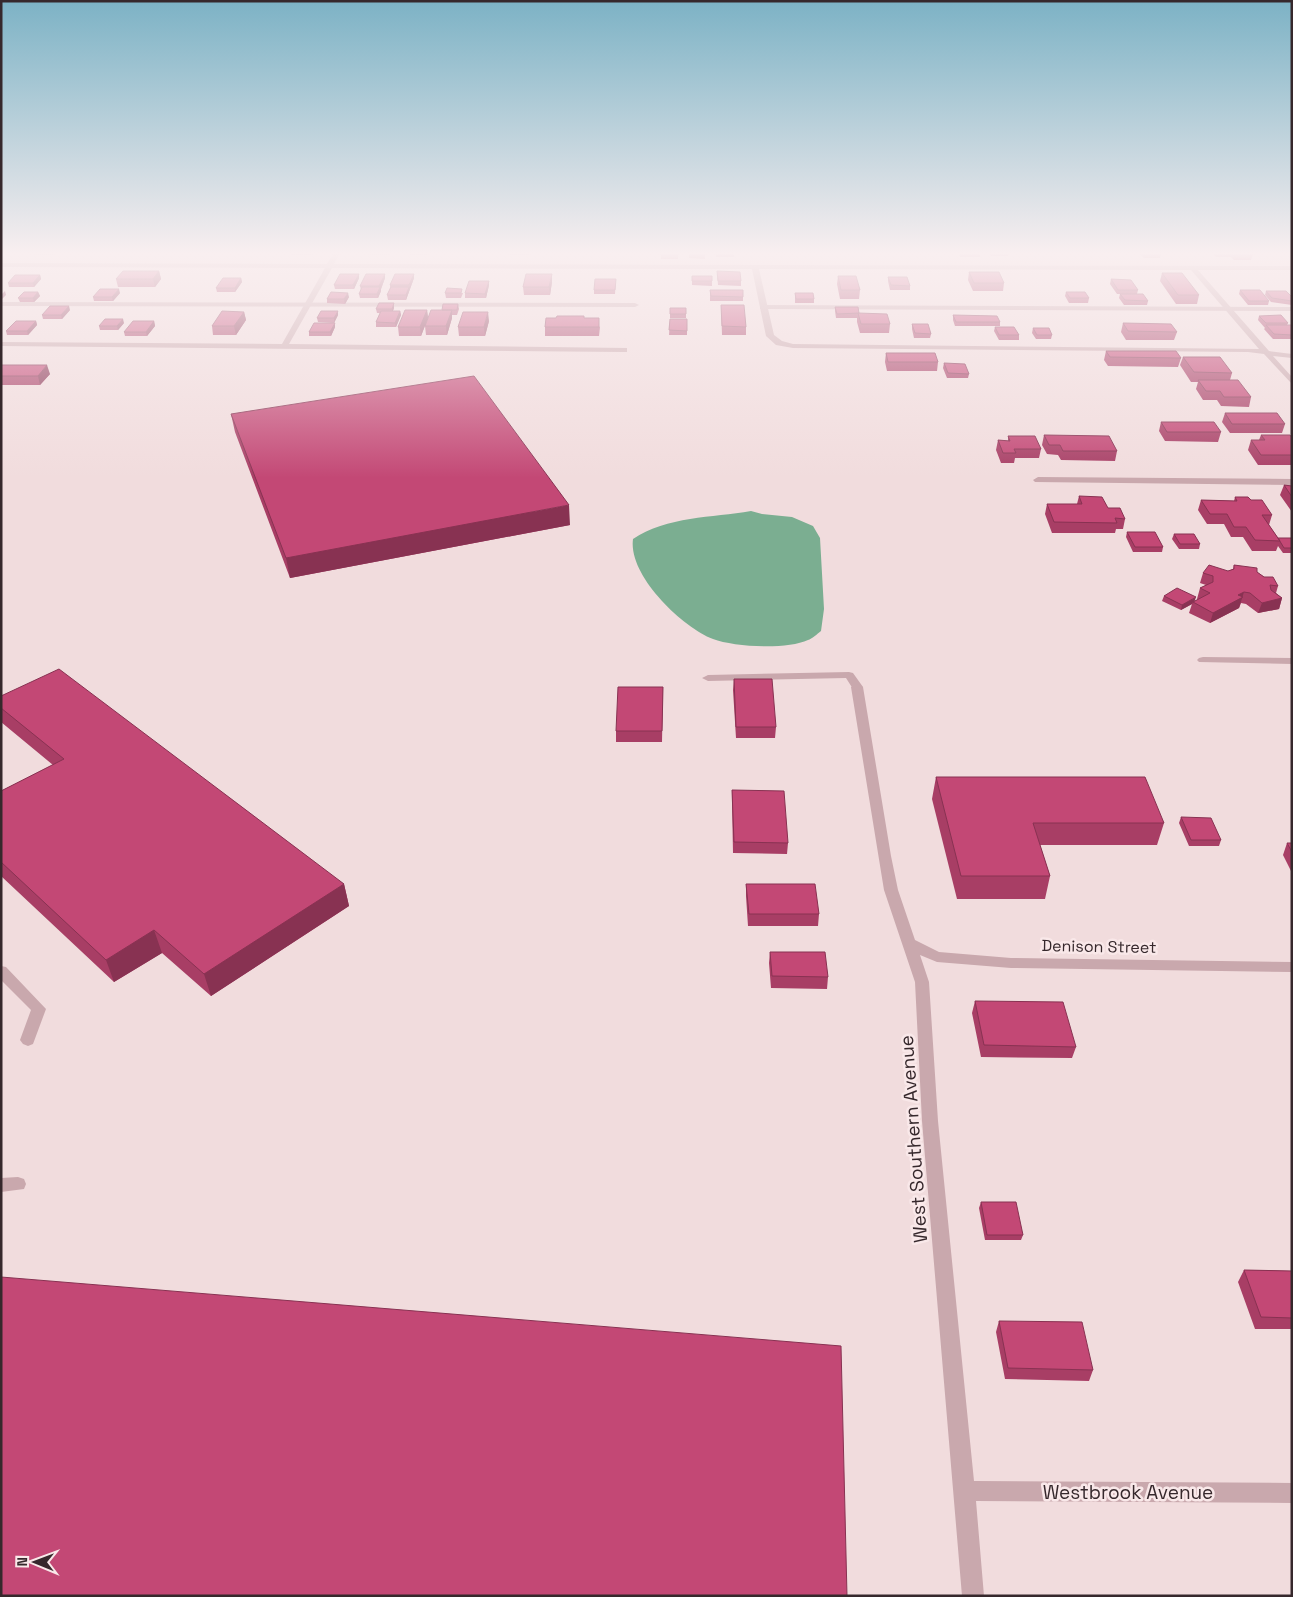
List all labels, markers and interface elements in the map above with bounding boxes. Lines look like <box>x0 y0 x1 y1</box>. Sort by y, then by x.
street label: Denison Street <box>1041 935 1157 958</box>
street label: West Southern Avenue <box>894 1034 933 1244</box>
street label: Westbrook Avenue <box>1043 1480 1213 1505</box>
north arrow <box>10 1537 60 1587</box>
text: N <box>13 1557 31 1567</box>

